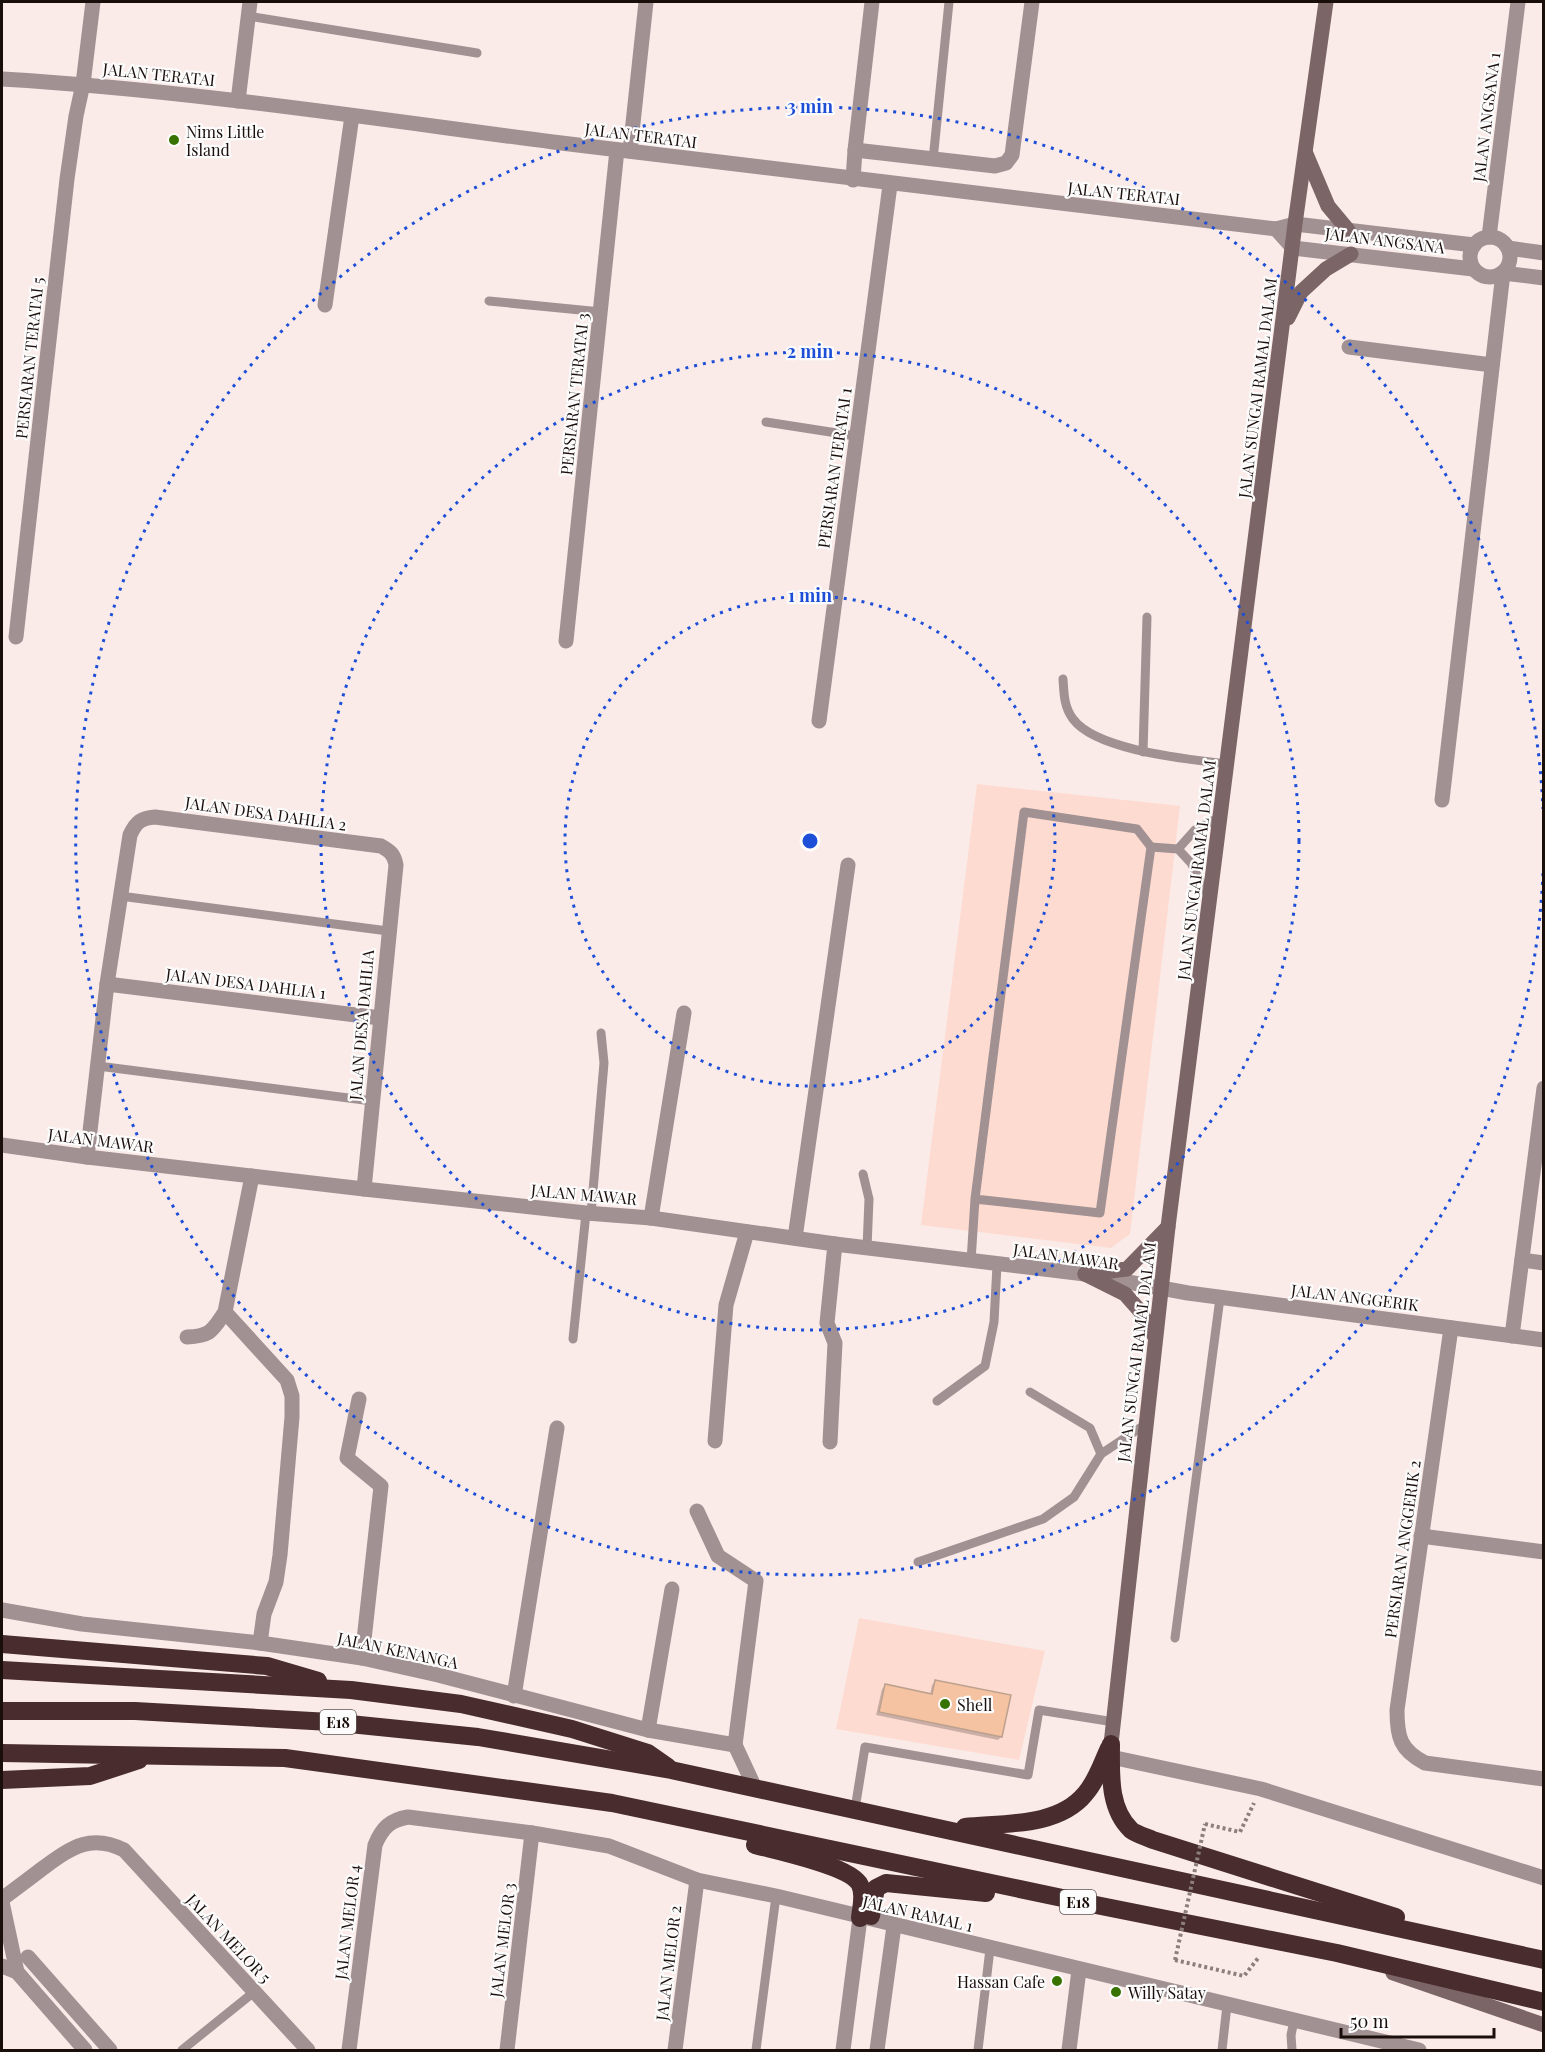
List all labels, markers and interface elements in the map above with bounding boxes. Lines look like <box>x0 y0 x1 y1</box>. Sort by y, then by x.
street label: JALAN ANGSANA 1 <box>1468 51 1504 184</box>
street label: JALAN TERATAI <box>101 58 216 90</box>
text: 3 min <box>787 94 833 118</box>
street label: JALAN TERATAI <box>583 118 698 152</box>
place label: Nims Little Island <box>186 121 264 160</box>
marker: Nims Little Island <box>167 133 181 147</box>
street label: JALAN TERATAI <box>1066 177 1181 209</box>
street label: JALAN ANGSANA <box>1323 222 1447 258</box>
street label: PERSIARAN TERATAI 5 <box>10 276 48 440</box>
street label: JALAN SUNGAI RAMAL DALAM <box>1233 277 1281 500</box>
street label: PERSIARAN TERATAI 3 <box>555 312 593 476</box>
text: 2 min <box>787 339 833 363</box>
street label: PERSIARAN TERATAI 1 <box>812 386 856 550</box>
text: 1 min <box>788 583 832 607</box>
street label: JALAN SUNGAI RAMAL DALAM <box>1172 759 1220 982</box>
street label: JALAN DESA DAHLIA 2 <box>183 791 348 835</box>
centre of rings <box>800 831 820 851</box>
street label: JALAN DESA DAHLIA <box>344 948 378 1102</box>
street label: JALAN DESA DAHLIA 1 <box>164 963 327 1003</box>
street label: JALAN MAWAR <box>46 1123 156 1157</box>
street label: JALAN MAWAR <box>529 1179 638 1209</box>
street label: JALAN MAWAR <box>1011 1238 1121 1274</box>
street label: JALAN SUNGAI RAMAL DALAM <box>1112 1241 1160 1464</box>
street label: JALAN ANGGERIK <box>1289 1279 1420 1315</box>
street label: PERSIARAN ANGGERIK 2 <box>1379 1459 1425 1639</box>
street label: JALAN KENANGA <box>335 1627 461 1673</box>
place label: Shell <box>957 1694 993 1715</box>
marker: Shell <box>938 1697 952 1711</box>
road number: E18 <box>320 1710 356 1734</box>
street label: JALAN MELOR 4 <box>329 1863 364 1982</box>
street label: JALAN MELOR 3 <box>484 1881 519 2000</box>
street label: JALAN MELOR 5 <box>181 1888 276 1987</box>
street label: JALAN RAMAL 1 <box>860 1890 975 1936</box>
road number: E18 <box>1060 1890 1096 1914</box>
street label: JALAN MELOR 2 <box>650 1904 685 2023</box>
place label: Hassan Cafe <box>957 1971 1045 1992</box>
marker: Hassan Cafe <box>1050 1974 1064 1988</box>
place label: Willy Satay <box>1127 1982 1206 2003</box>
marker: Willy Satay <box>1109 1985 1123 1999</box>
scale bar <box>1341 2001 1494 2039</box>
text: 50 m <box>1350 2009 1389 2033</box>

